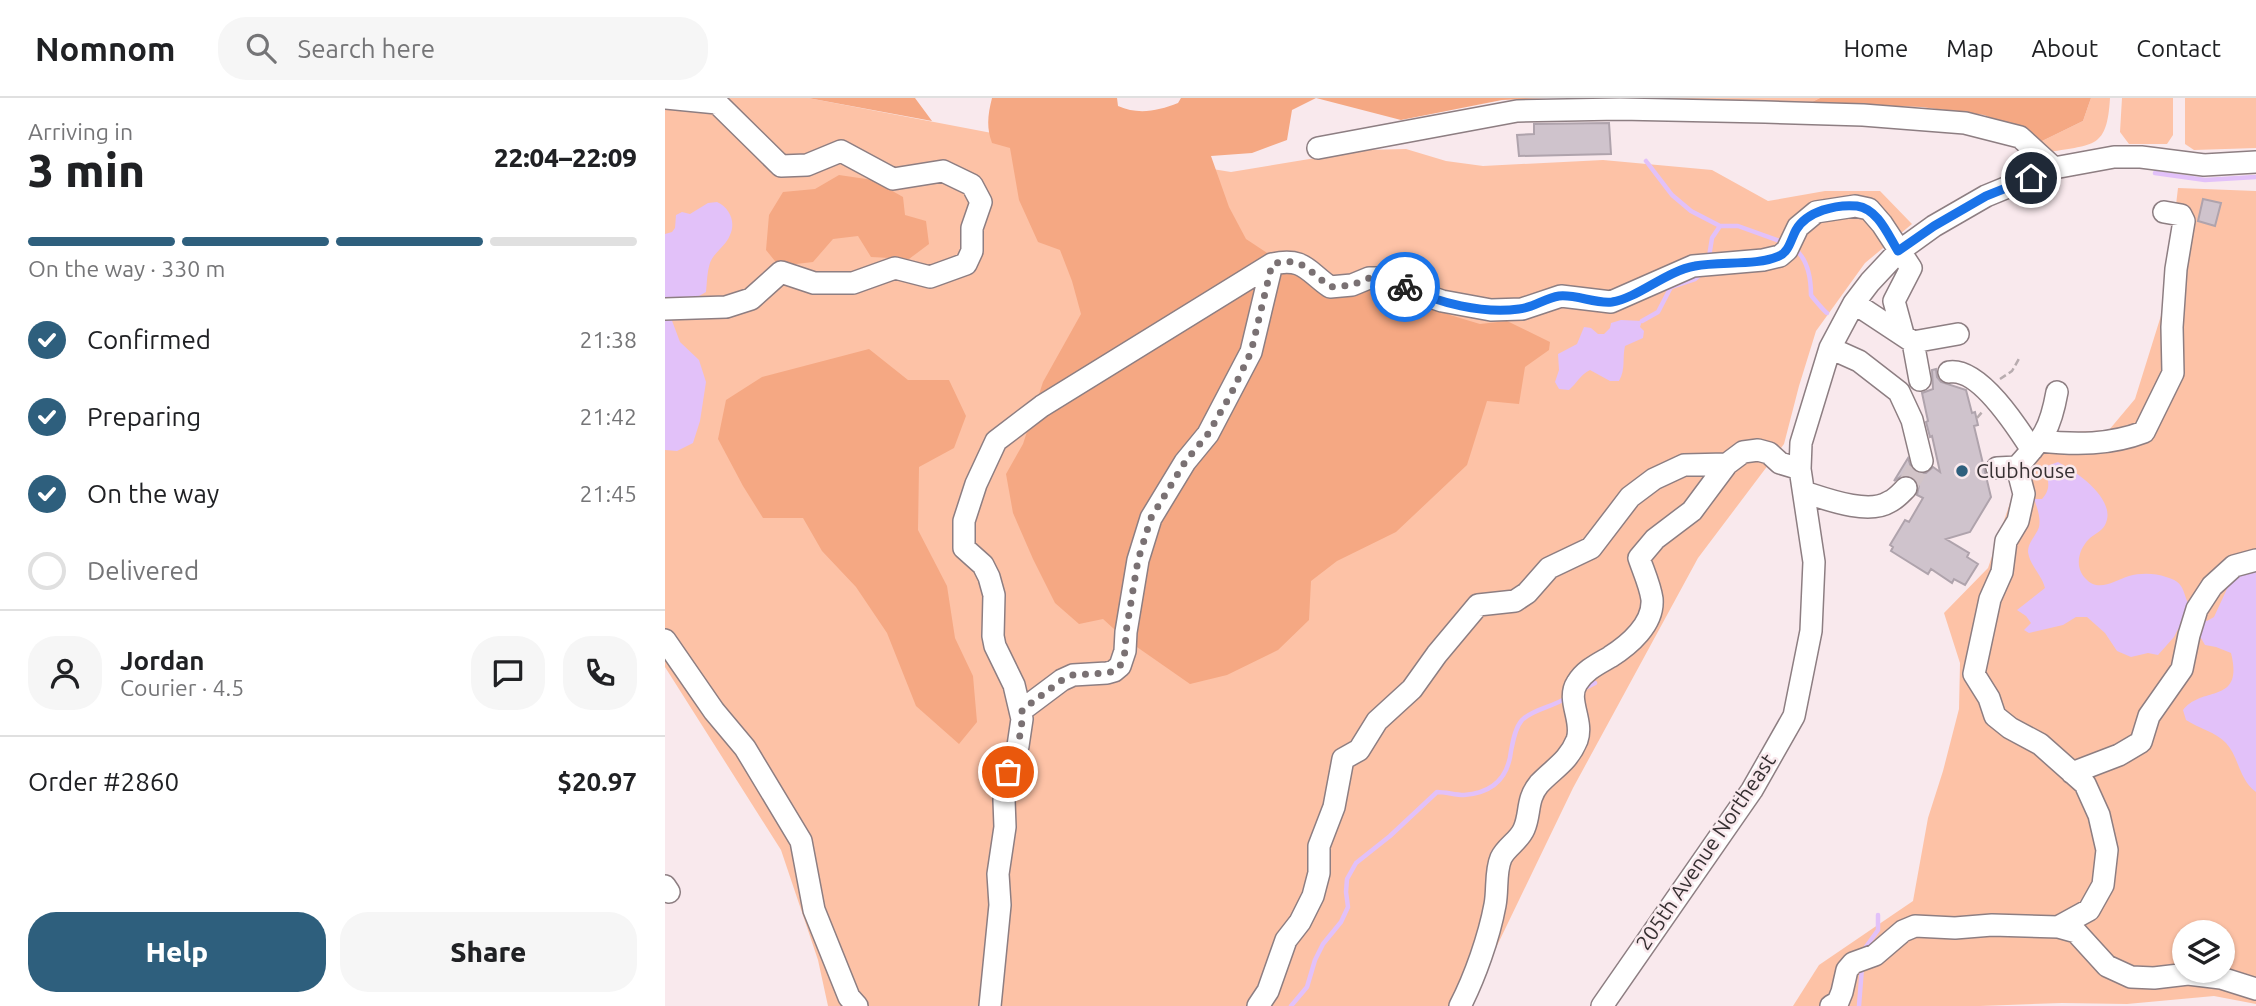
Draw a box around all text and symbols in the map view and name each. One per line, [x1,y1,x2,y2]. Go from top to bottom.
search box [218,17,708,80]
icon: search [242,29,280,67]
text: Nomnom [35,30,176,67]
text: Search here [298,34,435,63]
text: Home [1843,35,1908,62]
text: Map [1946,35,1993,62]
text: About [2031,35,2098,62]
text: Contact [2136,35,2221,62]
text: Arriving in [28,119,133,144]
text: 22:04–22:09 [494,143,637,172]
text: 3 min [28,144,145,196]
pin [2001,148,2061,208]
icon: home [2012,159,2050,197]
courier [1370,252,1440,322]
text: On the way · 330 m [28,256,225,281]
icon: bike [1386,268,1424,306]
icon: check [28,321,66,359]
text: Confirmed [87,325,211,354]
text: 21:38 [579,327,637,352]
icon: check [28,398,66,436]
text: Preparing [87,402,201,431]
text: 21:42 [579,404,637,429]
place label: Clubhouse [1976,458,2076,482]
marker: Clubhouse [1954,463,1970,479]
icon: check [28,475,66,513]
text: On the way [87,479,219,508]
text: 21:45 [579,481,637,506]
text: Delivered [87,556,199,585]
button: person [28,636,102,710]
button: chat [471,636,545,710]
button: phone [563,636,637,710]
text: Jordan [120,646,205,675]
text: Courier · 4.5 [120,675,244,700]
pin [978,742,1038,802]
street label: 205th Avenue Northeast [1631,749,1780,954]
icon: bag [989,753,1027,791]
text: Order #2860 [28,767,179,796]
text: $20.97 [557,767,637,796]
button: Help [28,912,326,992]
button: Share [340,912,637,992]
map controls [2172,920,2235,983]
button: layers [2172,920,2235,983]

